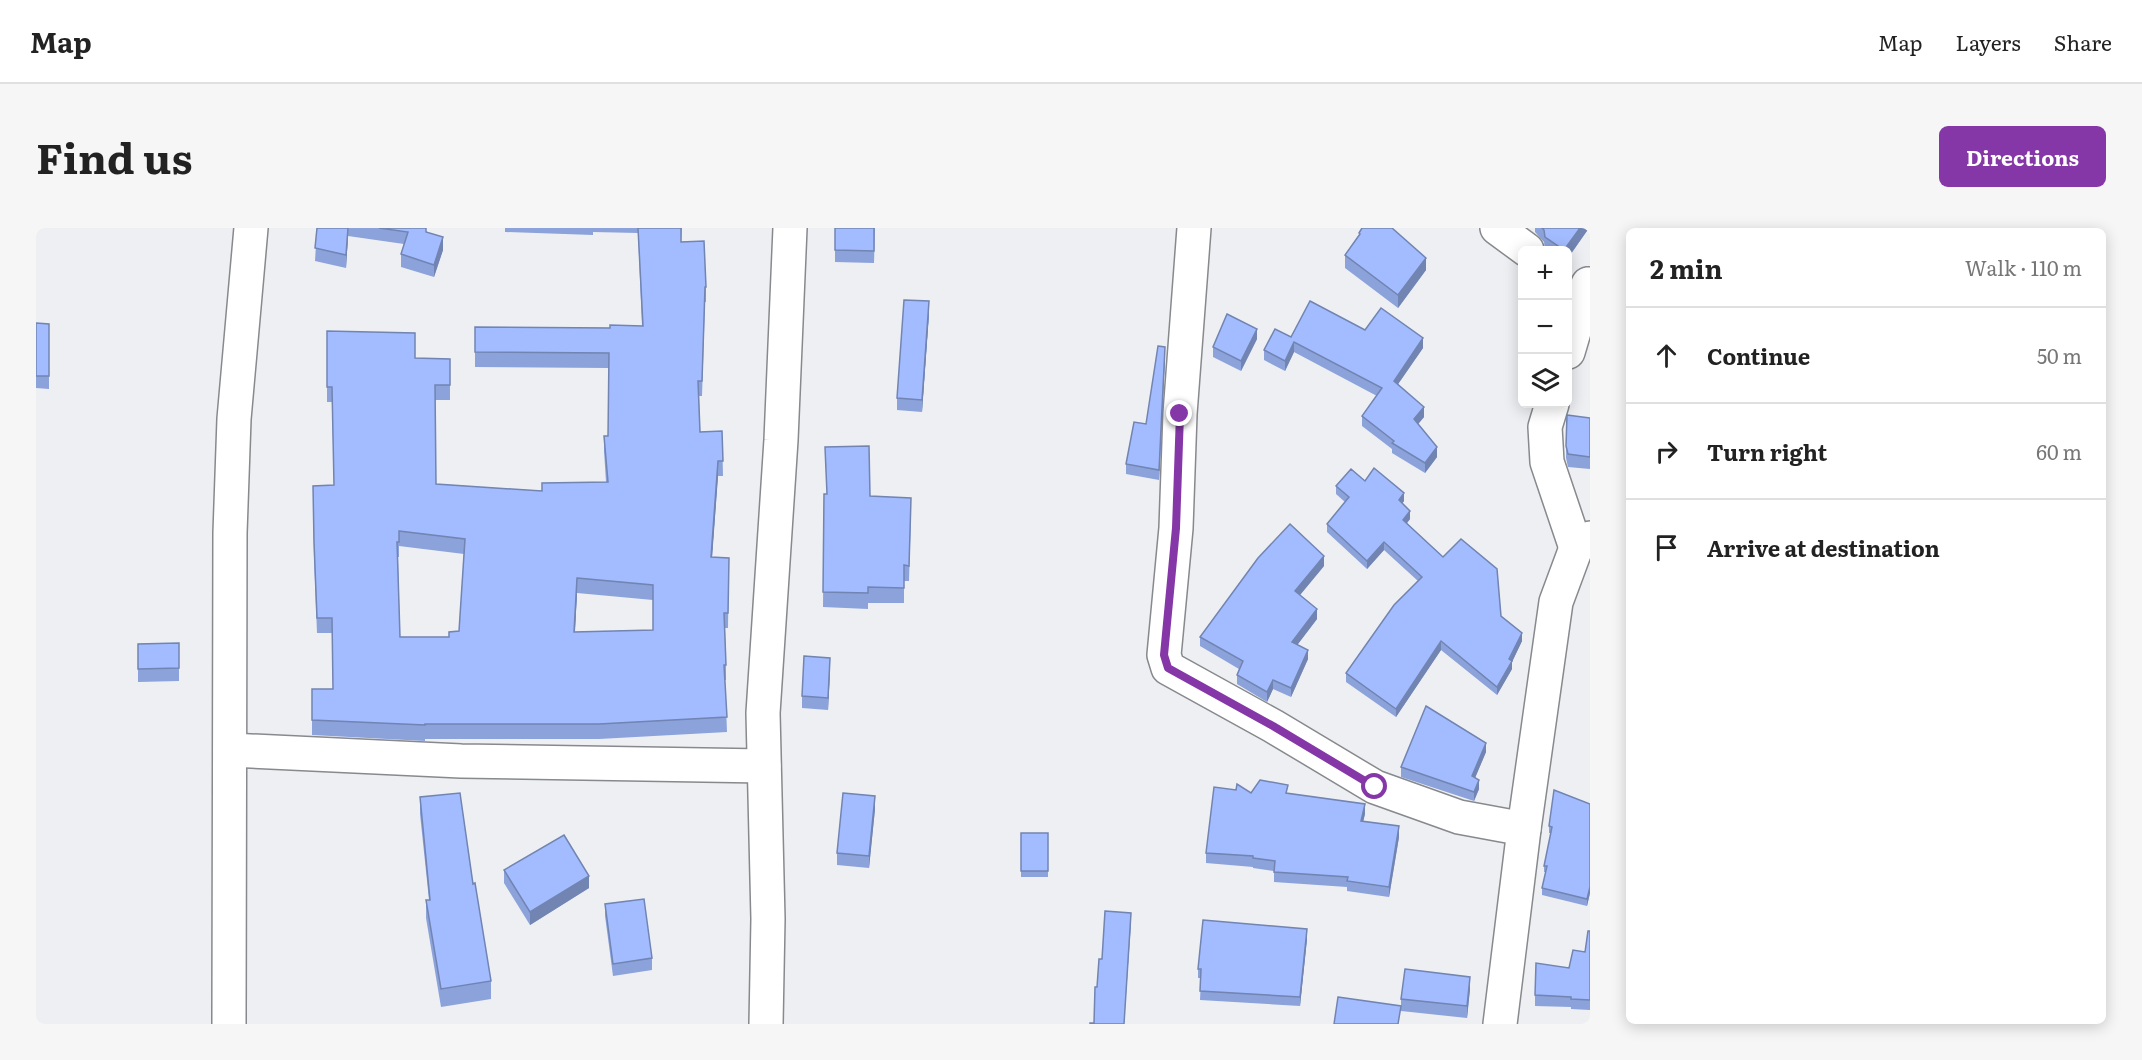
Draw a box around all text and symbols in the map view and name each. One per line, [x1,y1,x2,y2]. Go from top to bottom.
text: Map [30,20,92,62]
text: Map [1878,26,1923,57]
text: Layers [1956,26,2021,57]
text: Share [2054,26,2112,57]
text: Find us [36,125,193,187]
button: Directions [1939,126,2106,187]
map controls [1518,246,1572,408]
button: + [1518,246,1572,300]
text: 2 min [1650,248,1723,287]
text: Walk · 110 m [1965,252,2082,282]
button: − [1518,300,1572,354]
icon: ahead [1650,339,1683,372]
text: Continue [1707,339,1810,372]
text: 50 m [2037,340,2082,370]
button: layers [1518,354,1572,408]
route end [1166,400,1192,426]
icon: right [1650,435,1683,468]
text: Turn right [1707,435,1827,468]
text: 60 m [2036,436,2082,466]
icon: arrive [1650,531,1683,564]
text: Arrive at destination [1707,531,1940,564]
route start [1361,773,1387,799]

